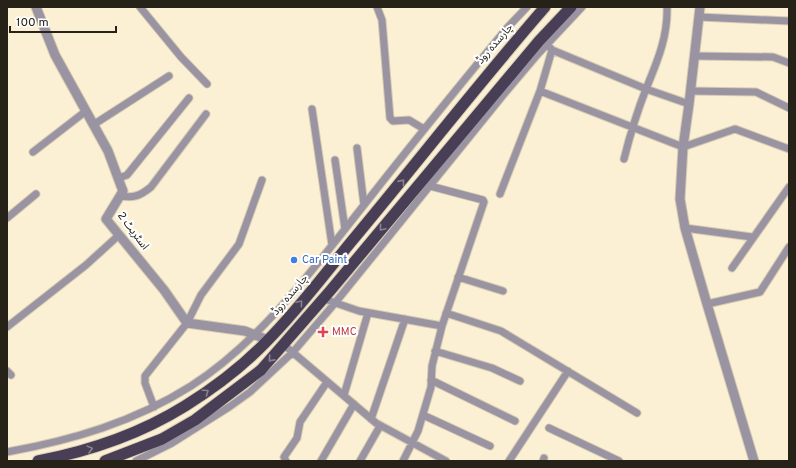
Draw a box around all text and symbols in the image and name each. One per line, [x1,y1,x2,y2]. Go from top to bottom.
scale bar [10,8,116,34]
text: 100 m [16,15,49,31]
street label: چارسدہ روڈ [473,20,517,67]
one-way arrow [397,179,404,186]
street label: اسٹریٹ 2 [114,209,152,253]
one-way arrow [380,224,387,231]
place label: Car Paint [302,253,347,267]
marker: Car Paint [289,255,299,265]
street label: چارسدہ روڈ [269,271,312,318]
one-way arrow [296,300,303,308]
place label: MMC [332,325,357,339]
marker: MMC [317,326,329,338]
one-way arrow [268,355,275,362]
one-way arrow [202,389,209,397]
one-way arrow [86,445,93,454]

